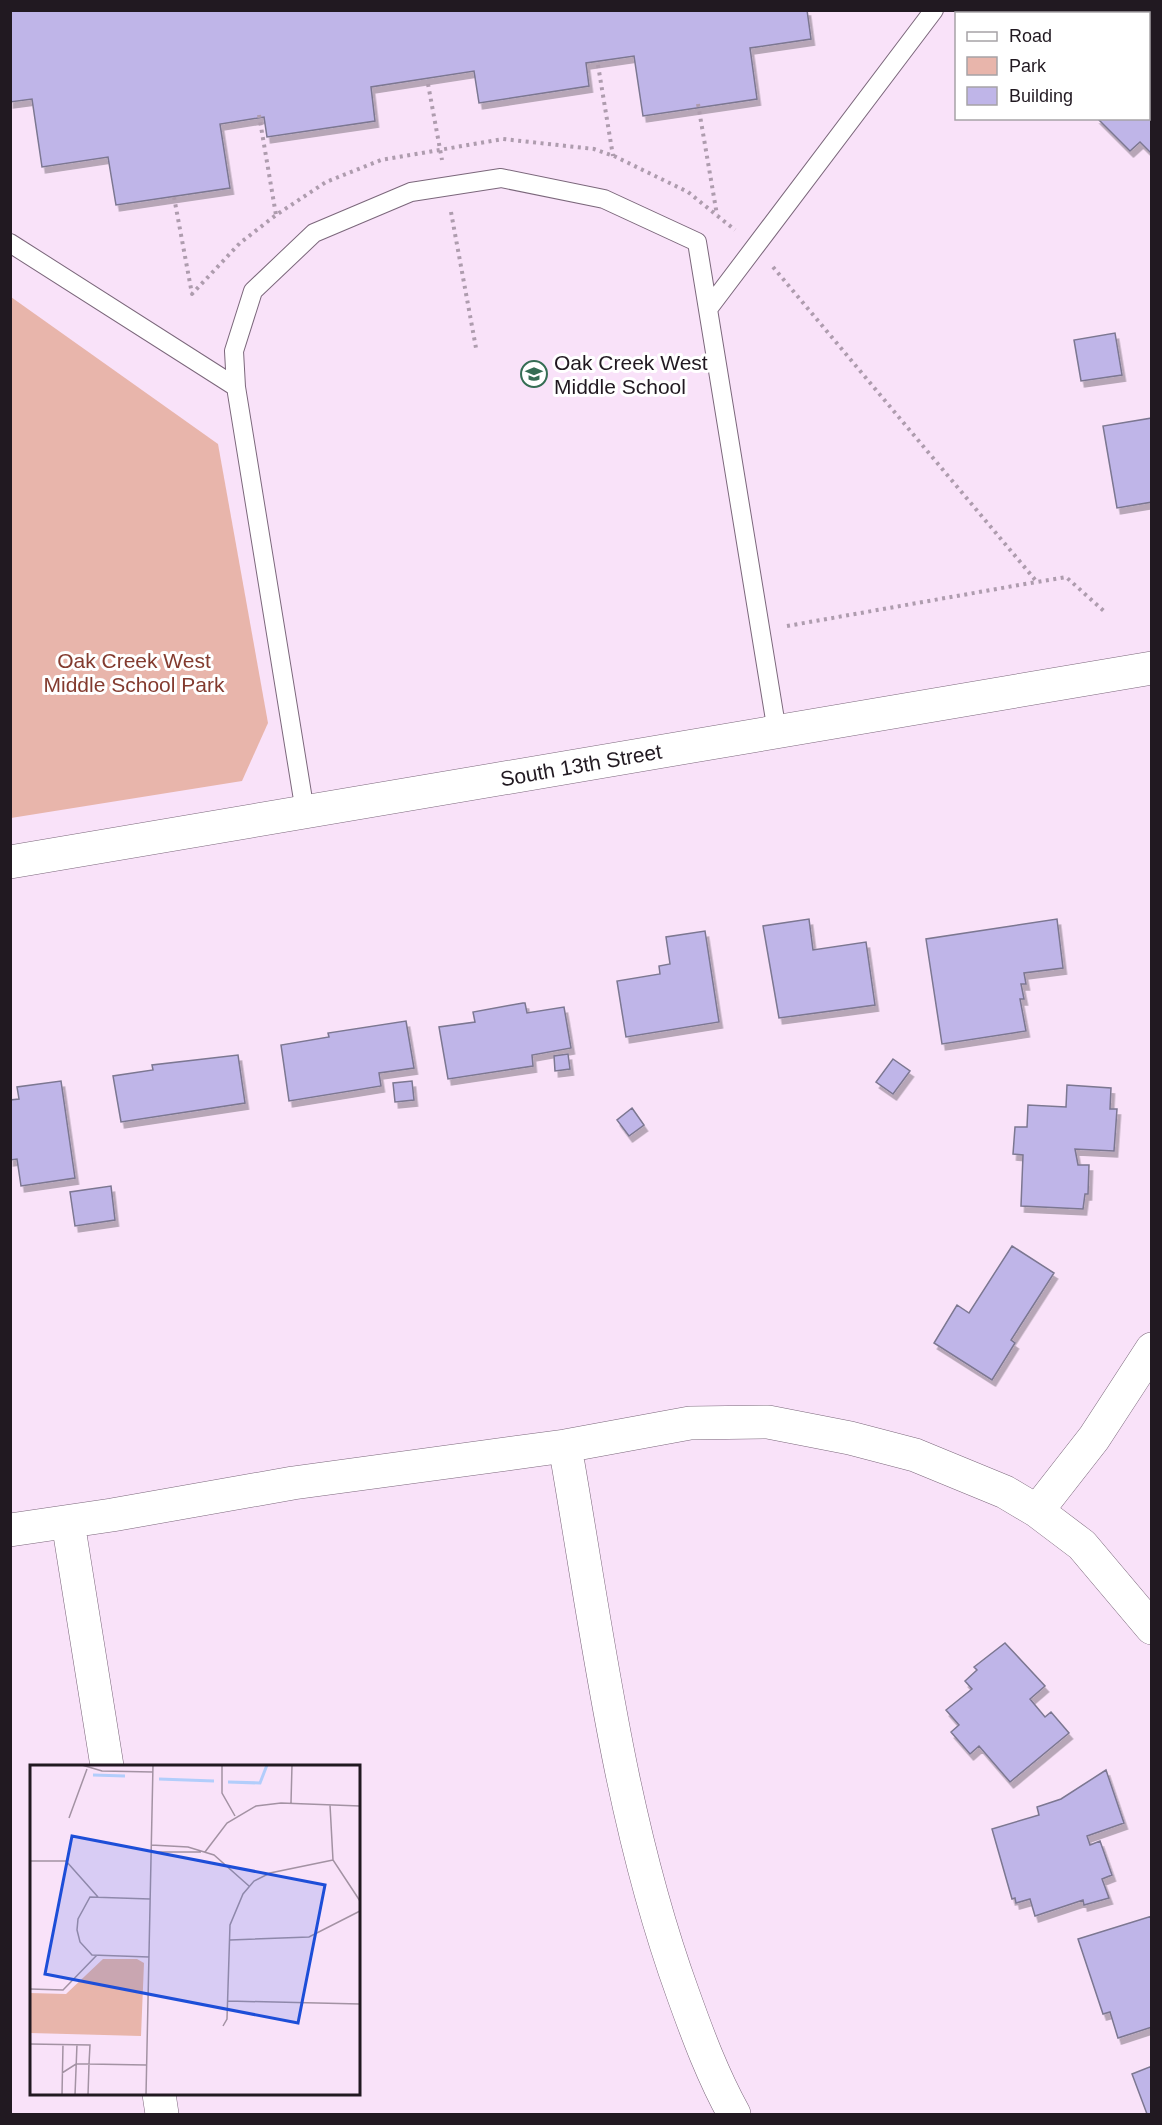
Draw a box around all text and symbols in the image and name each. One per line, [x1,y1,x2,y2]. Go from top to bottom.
legend [955,12,1150,120]
text: Road [1009,26,1052,46]
text: Park [1009,56,1047,76]
text: Building [1009,86,1073,106]
place label: Oak Creek West Middle School [554,351,708,398]
school or university icon: Oak Creek West Middle School [519,359,549,389]
park label: Oak Creek West Middle School Park [44,649,225,696]
street label: South 13th Street [499,739,664,791]
inset map [30,1765,360,2095]

